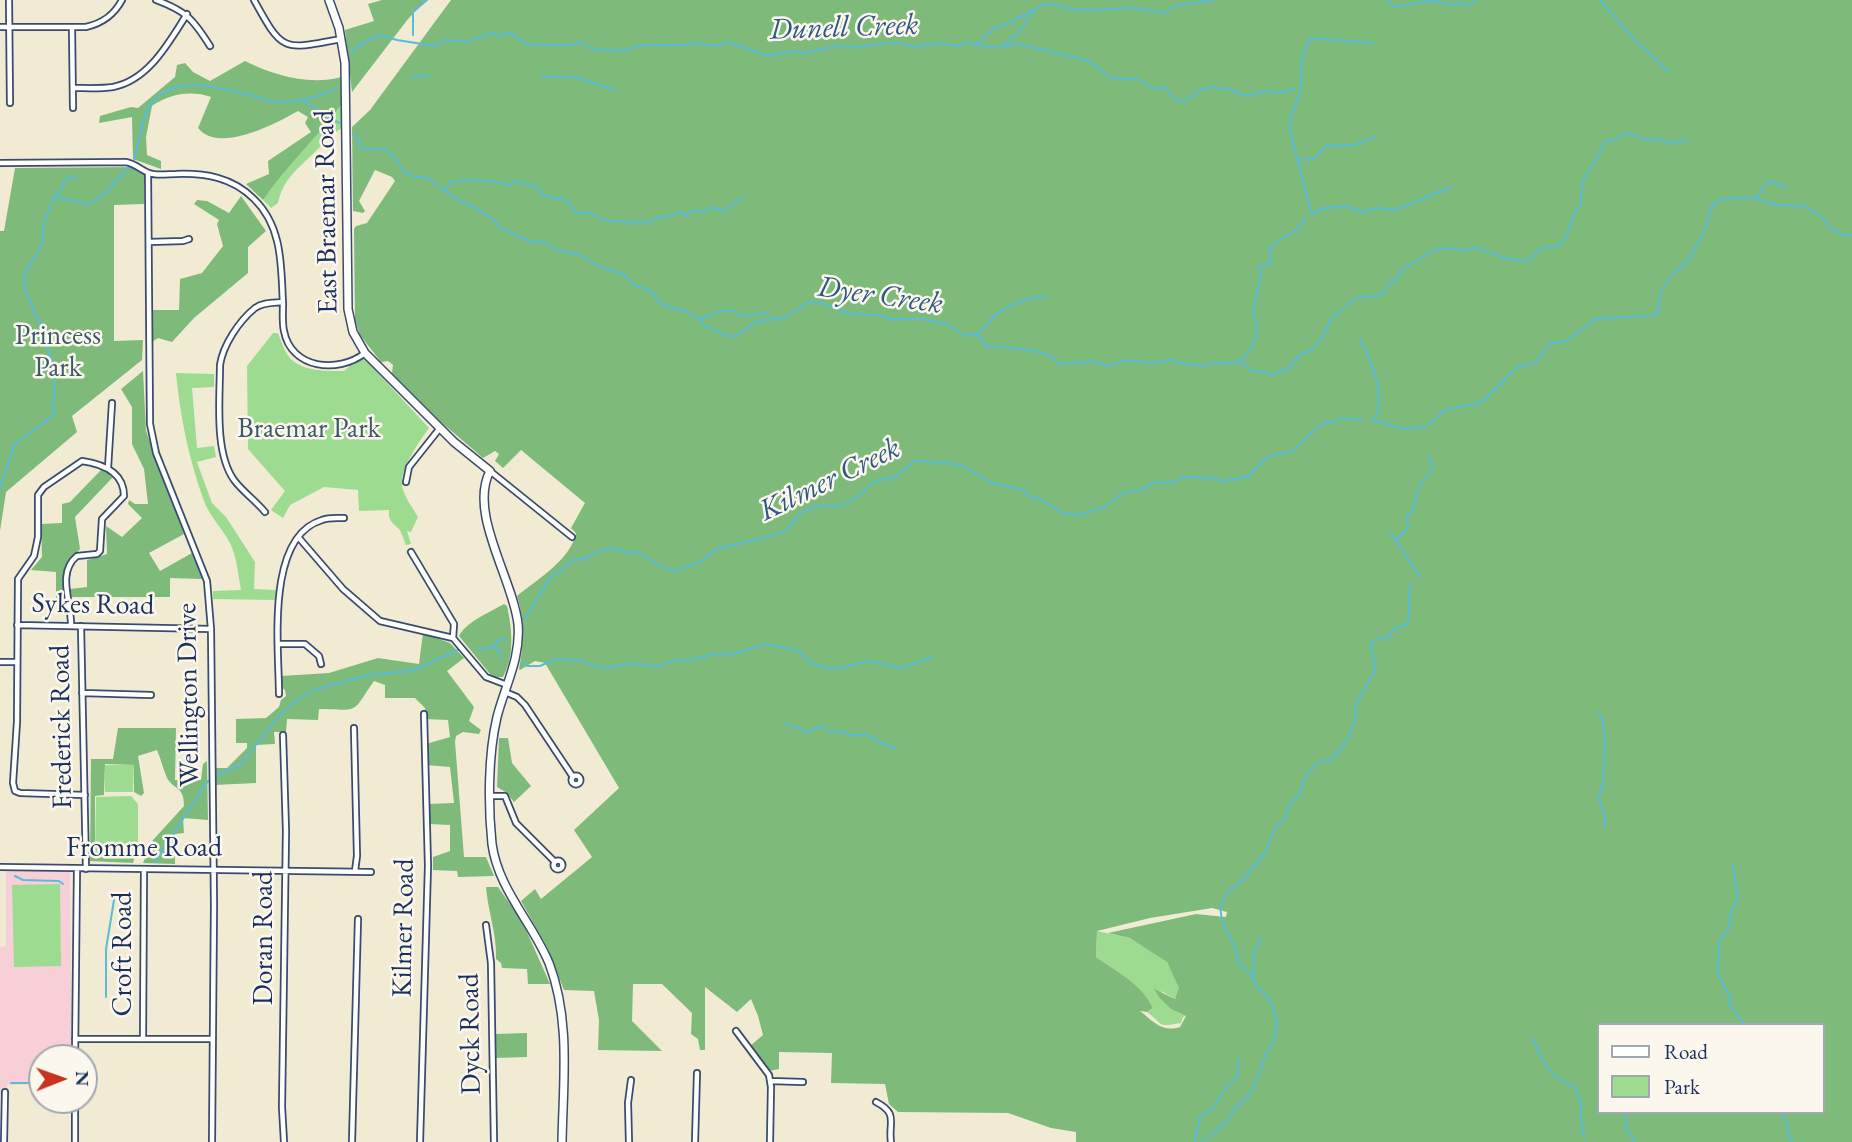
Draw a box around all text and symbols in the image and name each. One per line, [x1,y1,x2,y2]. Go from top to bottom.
water label: Dunell Creek [769,7,919,49]
street label: East Braemar Road [308,110,346,314]
water label: Dyer Creek [815,269,945,323]
park label: Princess Park [15,319,101,385]
park label: Braemar Park [237,412,381,446]
water label: Kilmer Creek [754,430,906,530]
street label: Sykes Road [31,587,155,623]
street label: Wellington Drive [171,603,207,787]
street label: Frederick Road [44,645,80,809]
street label: Fromme Road [66,831,222,865]
street label: Kilmer Road [386,858,422,998]
street label: Doran Road [247,871,281,1005]
street label: Croft Road [106,892,140,1016]
street label: Dyck Road [453,973,489,1095]
legend [1596,1023,1824,1114]
text: Road [1664,1038,1708,1065]
north arrow [28,1044,98,1114]
text: N [70,1071,95,1087]
text: Park [1664,1073,1700,1100]

